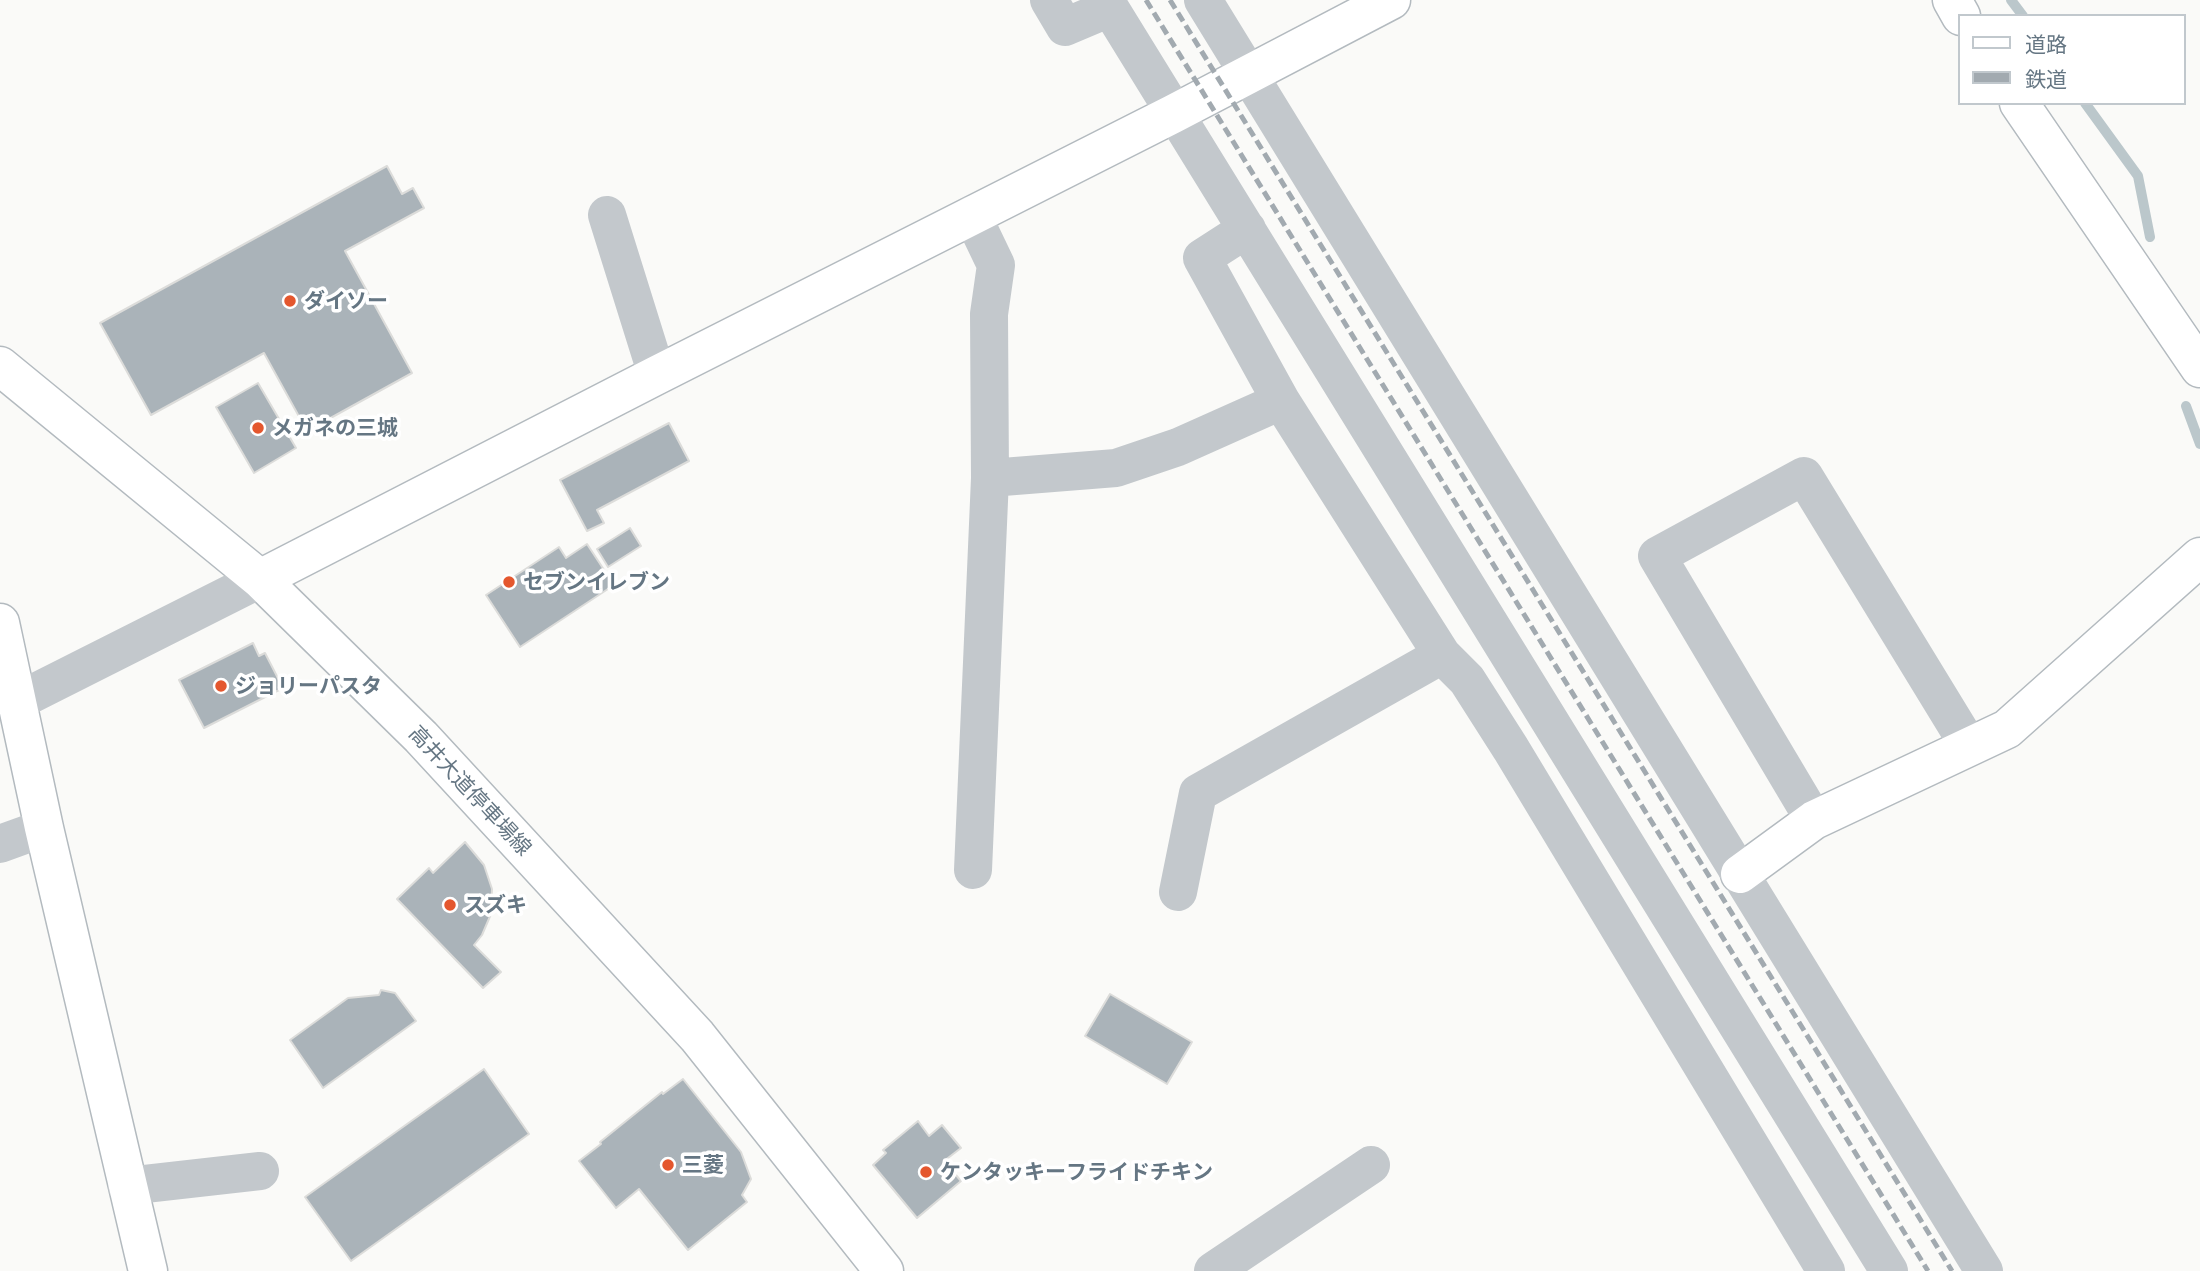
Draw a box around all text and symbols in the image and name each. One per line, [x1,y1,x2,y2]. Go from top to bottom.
legend [1958,14,2186,105]
text: 道路 [2025,31,2067,57]
text: 鉄道 [2025,66,2067,92]
place label: ダイソー [304,288,388,314]
marker: ダイソー [282,293,298,309]
place label: メガネの三城 [272,415,398,441]
marker: メガネの三城 [250,420,266,436]
place label: セブンイレブン [523,569,670,595]
marker: セブンイレブン [501,574,517,590]
place label: ジョリーパスタ [235,673,382,699]
marker: ジョリーパスタ [213,678,229,694]
street label: 高井大道停車場線 [403,721,537,861]
place label: スズキ [464,892,527,918]
marker: スズキ [442,897,458,913]
place label: 三菱 [682,1152,724,1178]
marker: 三菱 [660,1157,676,1173]
place label: ケンタッキーフライドチキン [940,1159,1213,1185]
marker: ケンタッキーフライドチキン [918,1164,934,1180]

